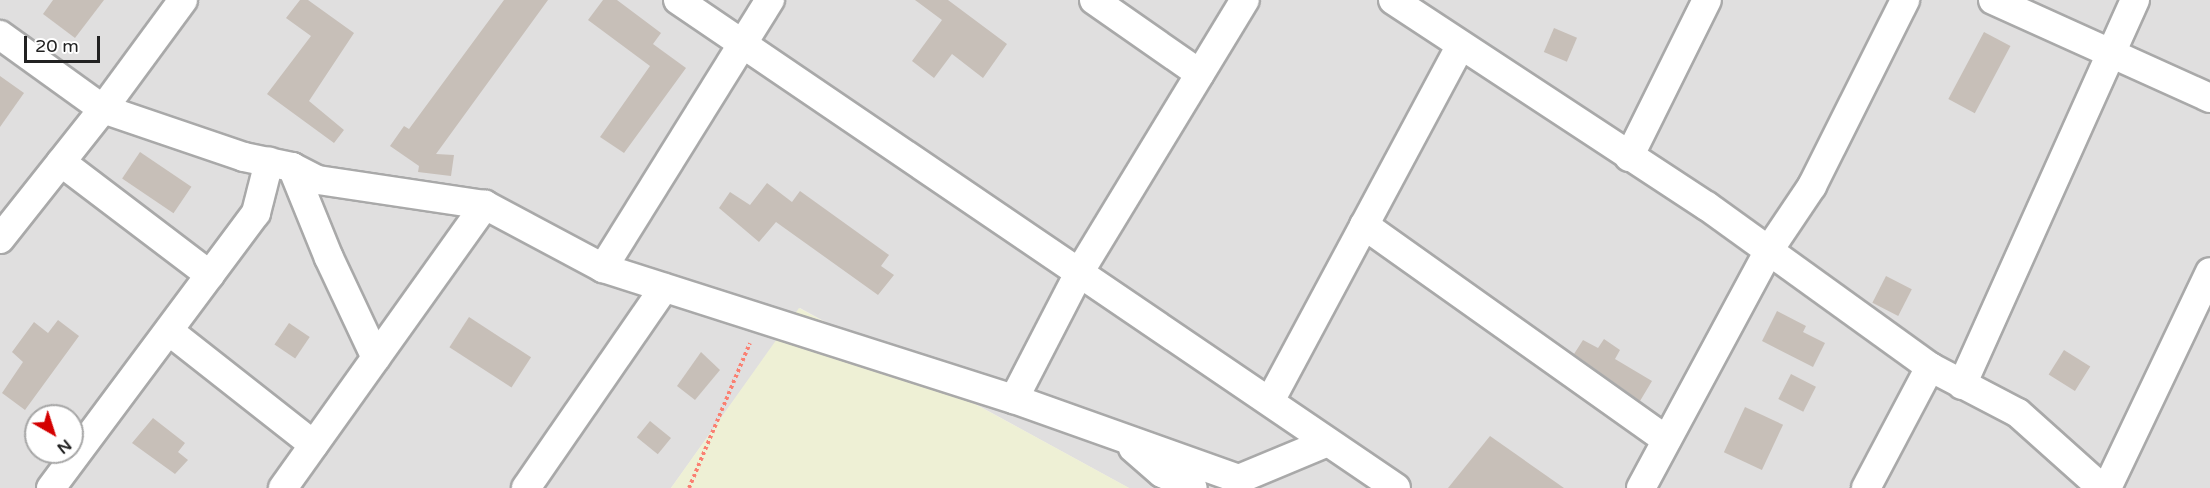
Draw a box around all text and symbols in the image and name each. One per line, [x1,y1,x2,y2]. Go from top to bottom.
scale bar [27,24,104,62]
text: 20 m [35,35,79,57]
north arrow [24,404,84,464]
text: N [53,435,75,458]

